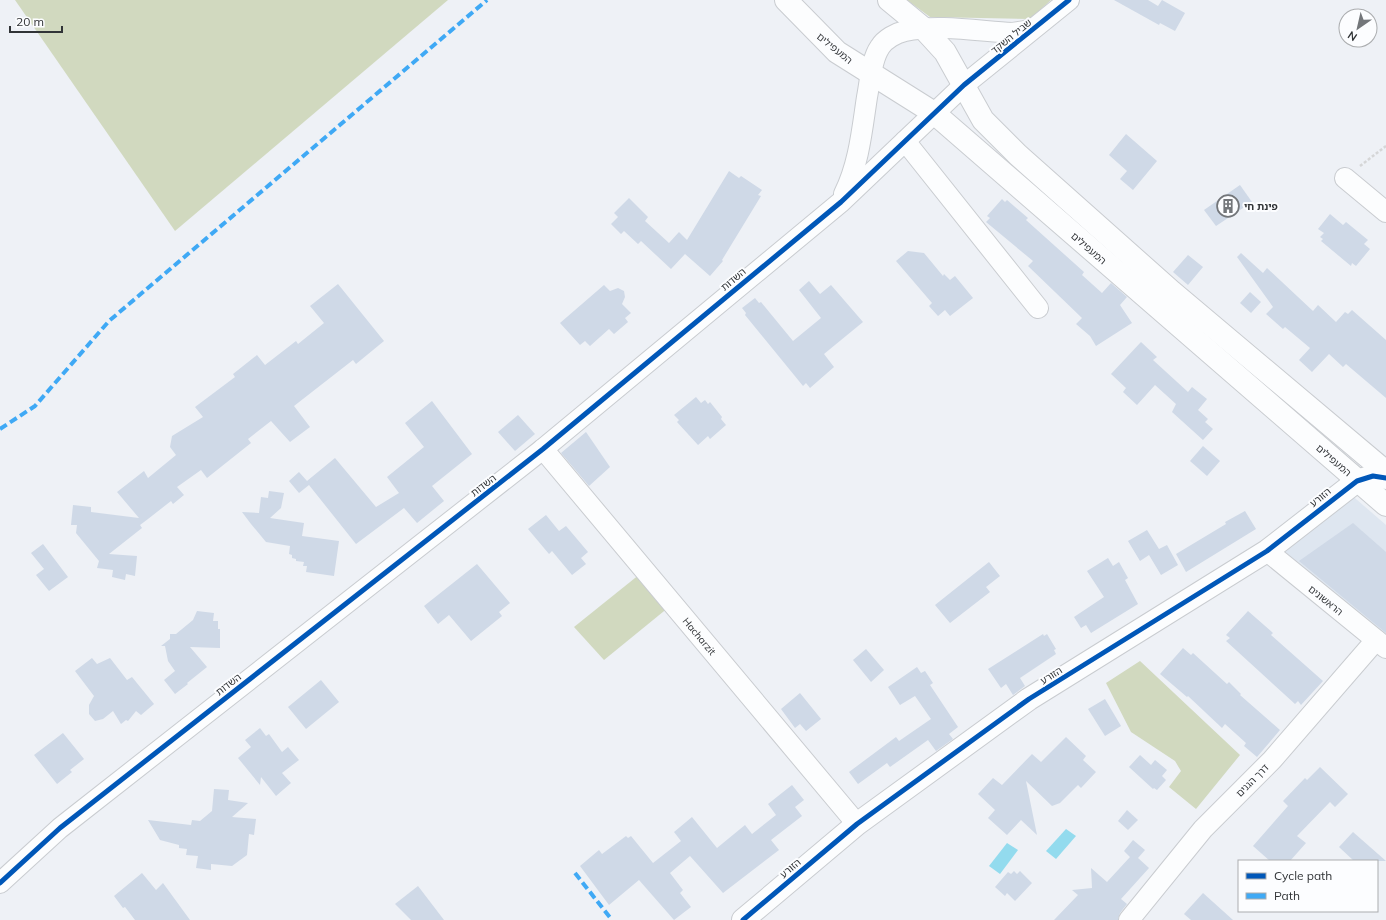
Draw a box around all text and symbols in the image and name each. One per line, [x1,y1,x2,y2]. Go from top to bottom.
scale bar [10,8,62,34]
north arrow [1338,8,1378,48]
text: 20 m [16,14,44,29]
street label: שביל השקד [988,16,1034,57]
text: N [1345,28,1360,44]
street label: המעפילים [814,30,855,67]
building icon: פינת חי [1215,193,1241,219]
place label: פינת חי [1244,200,1278,213]
street label: המעפילים [1068,230,1109,267]
street label: השדות [718,265,749,294]
street label: המעפילים [1313,442,1354,479]
street label: השדות [468,471,499,499]
street label: הזורע [1307,485,1334,510]
street label: הראשונים [1306,582,1346,618]
street label: Hacharzit [680,615,719,658]
street label: הזורע [1038,664,1065,687]
street label: השדות [213,670,244,698]
street label: דרך הגנים [1233,761,1272,800]
street label: הזורע [777,856,804,881]
legend [1238,860,1378,912]
text: Cycle path [1274,868,1332,883]
text: Path [1274,888,1300,903]

